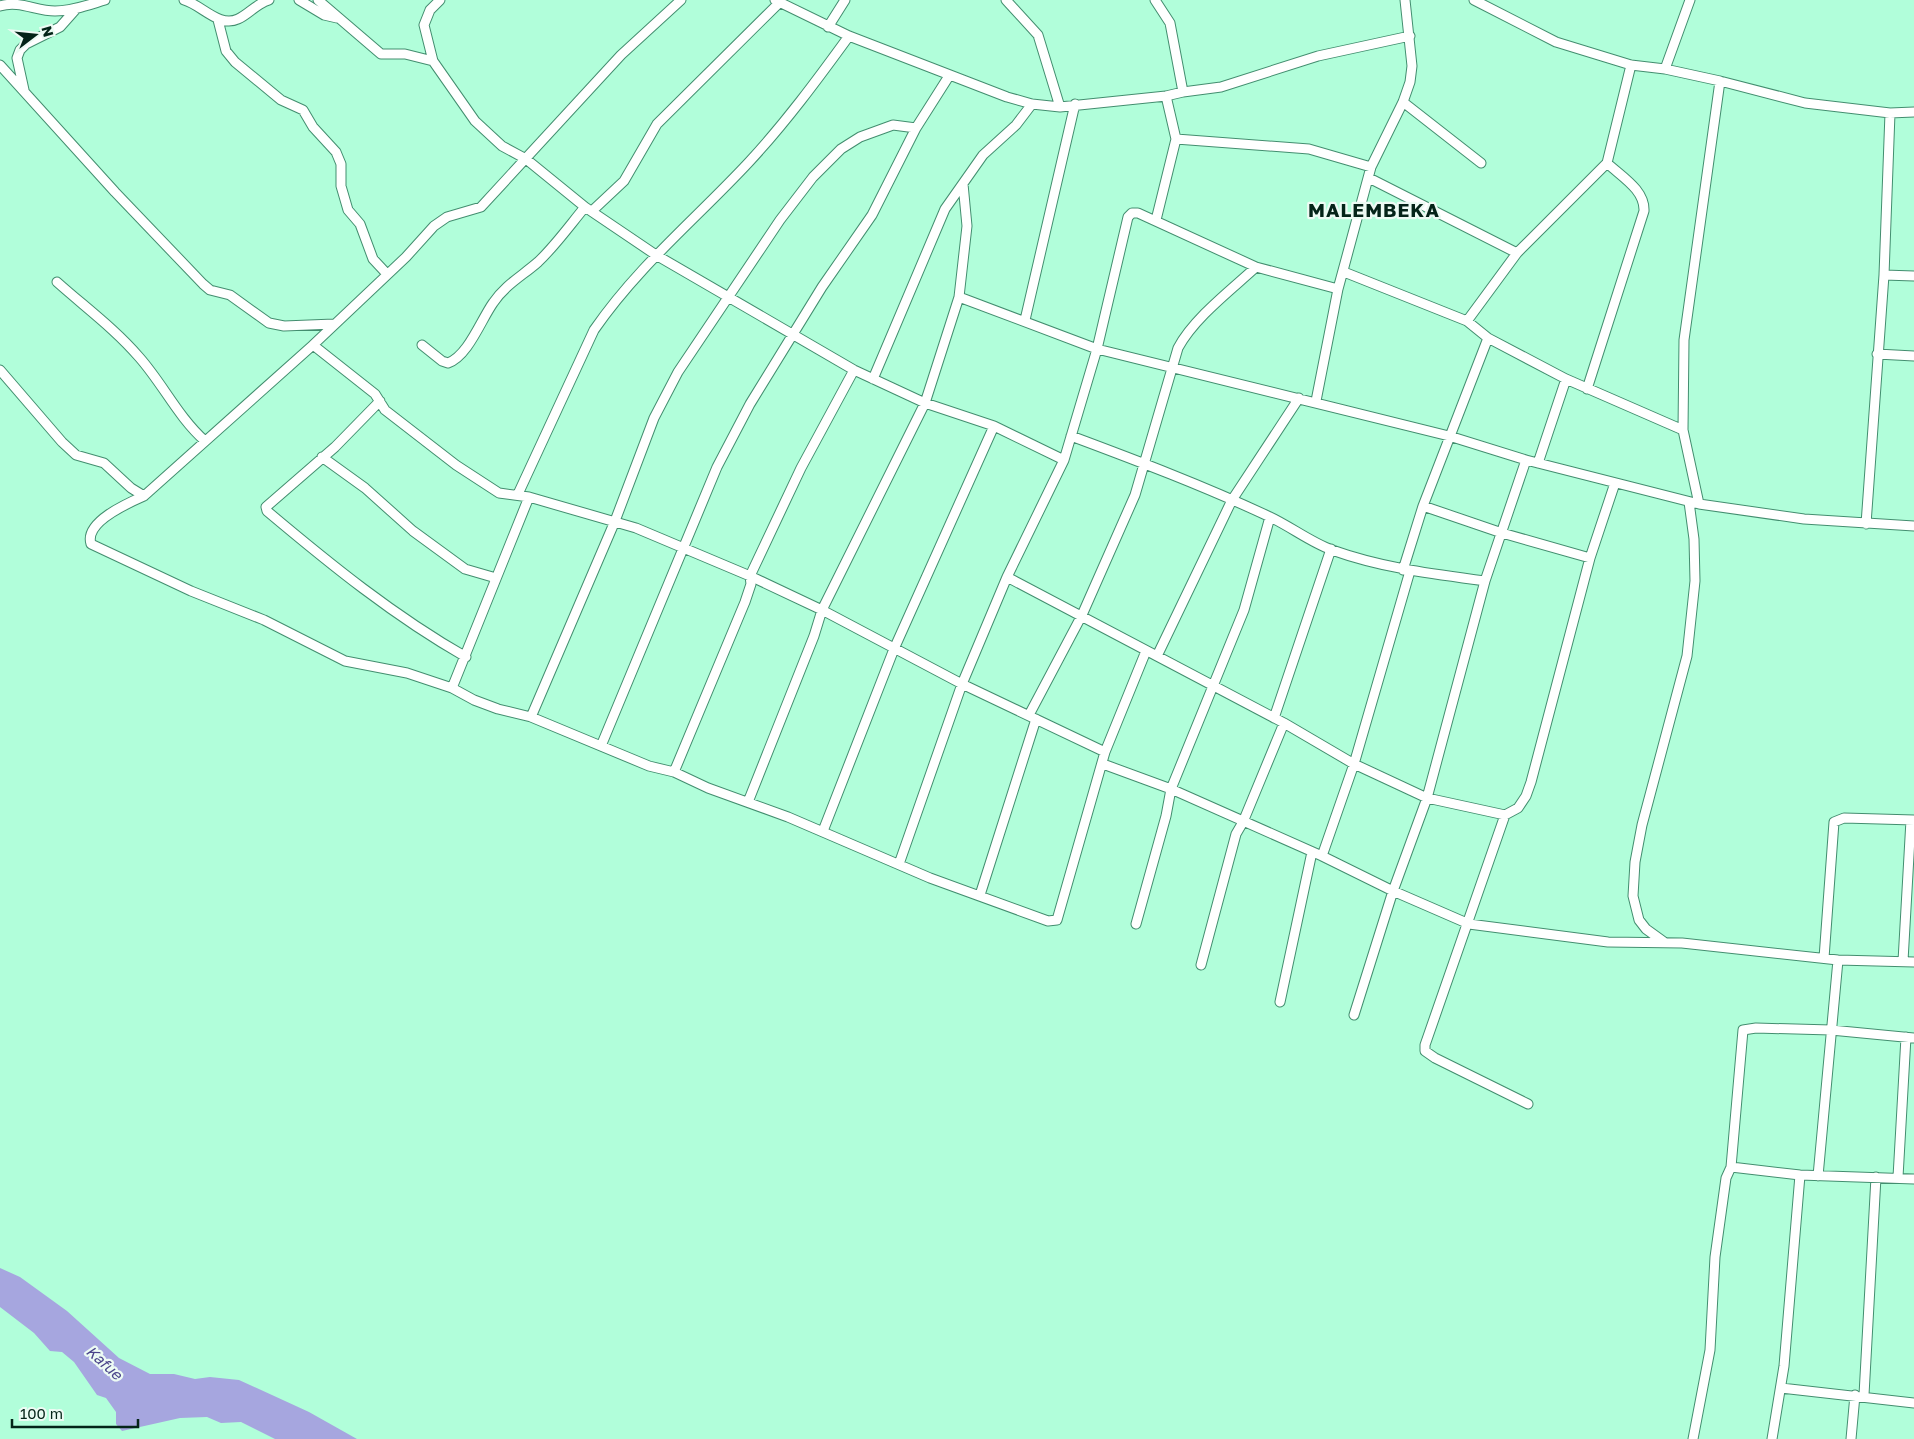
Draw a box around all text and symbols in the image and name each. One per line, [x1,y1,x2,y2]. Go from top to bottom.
north arrow [10,10,60,60]
text: N [38,24,58,39]
district label: MALEMBEKA [1308,198,1440,221]
water label: Kafue [83,1342,127,1384]
scale bar [12,1396,139,1428]
text: 100 m [20,1404,63,1422]

